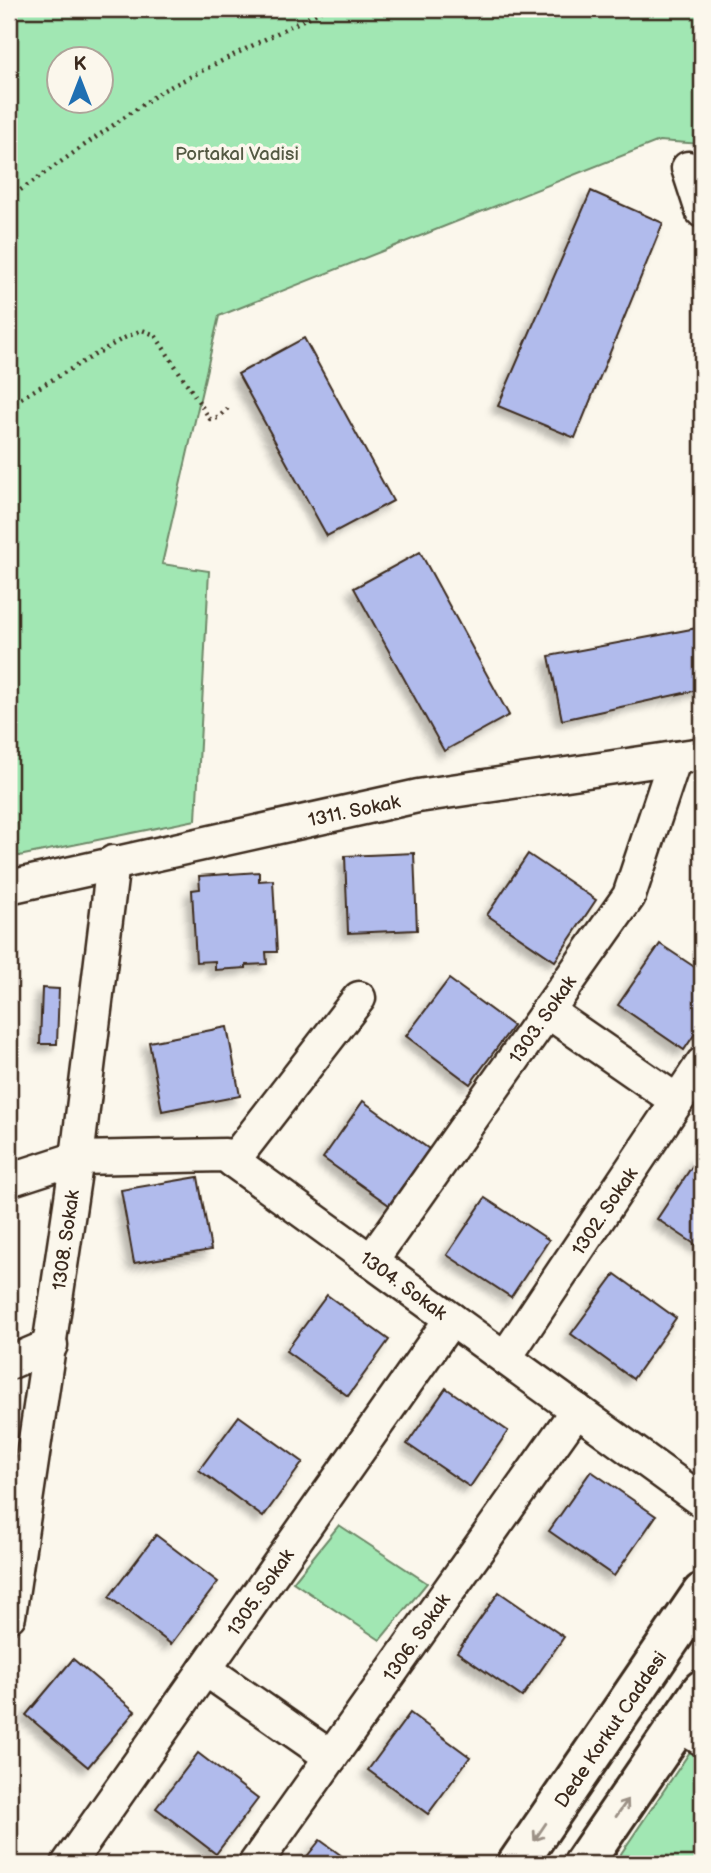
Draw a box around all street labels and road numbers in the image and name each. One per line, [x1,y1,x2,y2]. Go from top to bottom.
street label: 1311. Sokak [306,790,403,832]
street label: 1303. Sokak [505,971,582,1068]
street label: 1302. Sokak [567,1163,643,1260]
street label: 1308. Sokak [48,1188,85,1292]
street label: 1304. Sokak [355,1247,452,1326]
street label: 1305. Sokak [223,1544,300,1641]
street label: 1306. Sokak [379,1589,456,1686]
street label: Dede Korkut Caddesi [550,1647,672,1812]

